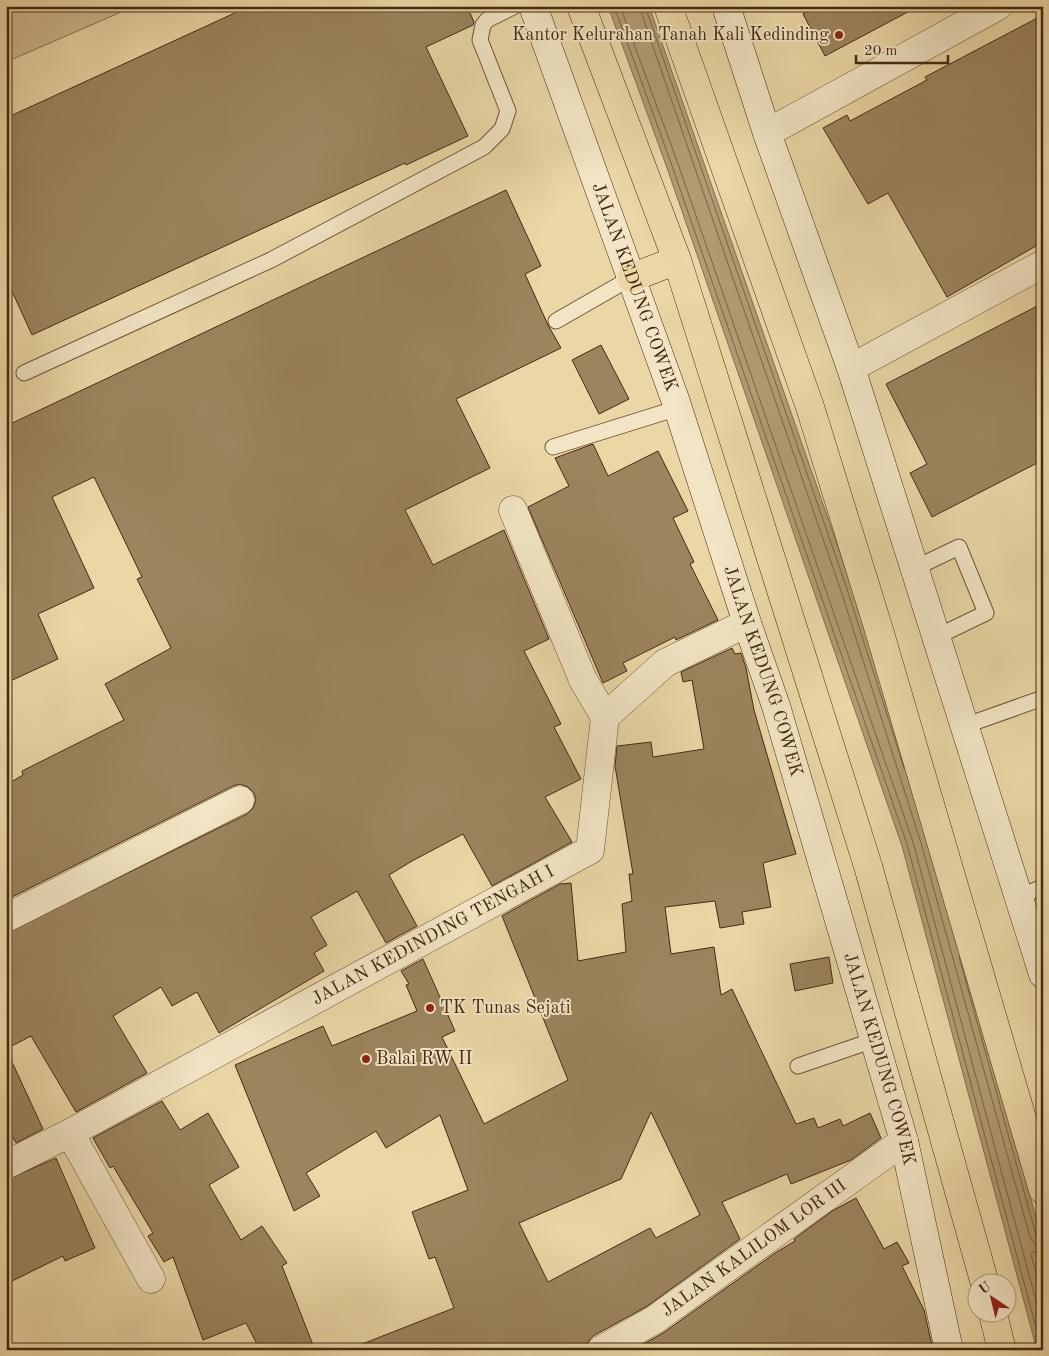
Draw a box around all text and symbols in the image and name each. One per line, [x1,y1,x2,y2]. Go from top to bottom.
place label: Kantor Kelurahan Tanah Kali Kedinding [512,26,829,44]
marker: Kantor Kelurahan Tanah Kali Kedinding [833,29,845,41]
scale bar [856,32,949,64]
text: 20 m [864,44,898,59]
street label: JALAN KEDUNG COWEK [589,180,681,394]
street label: JALAN KEDUNG COWEK [720,564,805,779]
street label: JALAN KEDINDING TENGAH I [309,862,557,1008]
street label: JALAN KEDUNG COWEK [840,951,918,1167]
place label: TK Tunas Sejati [440,999,571,1017]
marker: TK Tunas Sejati [424,1002,436,1014]
place label: Balai RW II [376,1050,472,1068]
marker: Balai RW II [360,1053,372,1065]
street label: JALAN KALILOM LOR III [658,1176,850,1320]
north arrow [966,1274,1016,1324]
text: U [977,1279,994,1297]

